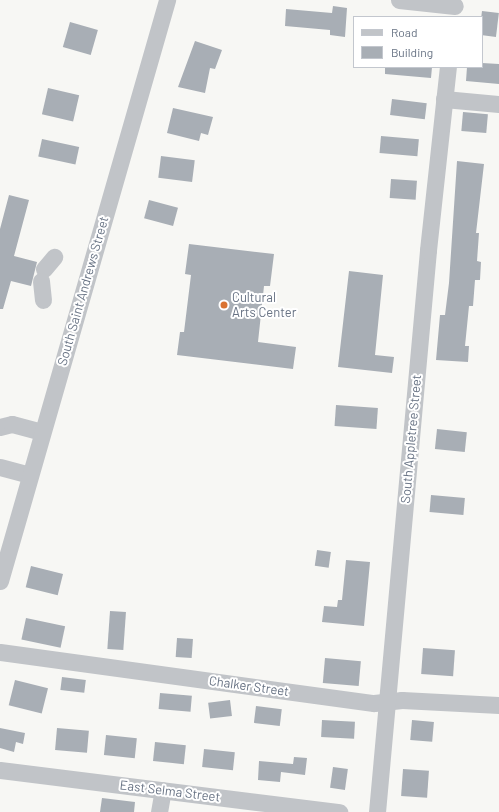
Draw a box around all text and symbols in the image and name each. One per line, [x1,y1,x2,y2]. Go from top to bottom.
legend [353,16,483,68]
text: Road [391,25,418,39]
text: Building [391,45,433,59]
street label: South Saint Andrews Street [54,215,112,367]
place label: Cultural Arts Center [232,290,296,321]
marker: Cultural Arts Center [219,300,229,310]
street label: South Appletree Street [398,374,424,504]
street label: Chalker Street [208,673,290,699]
street label: East Selma Street [119,777,221,805]

